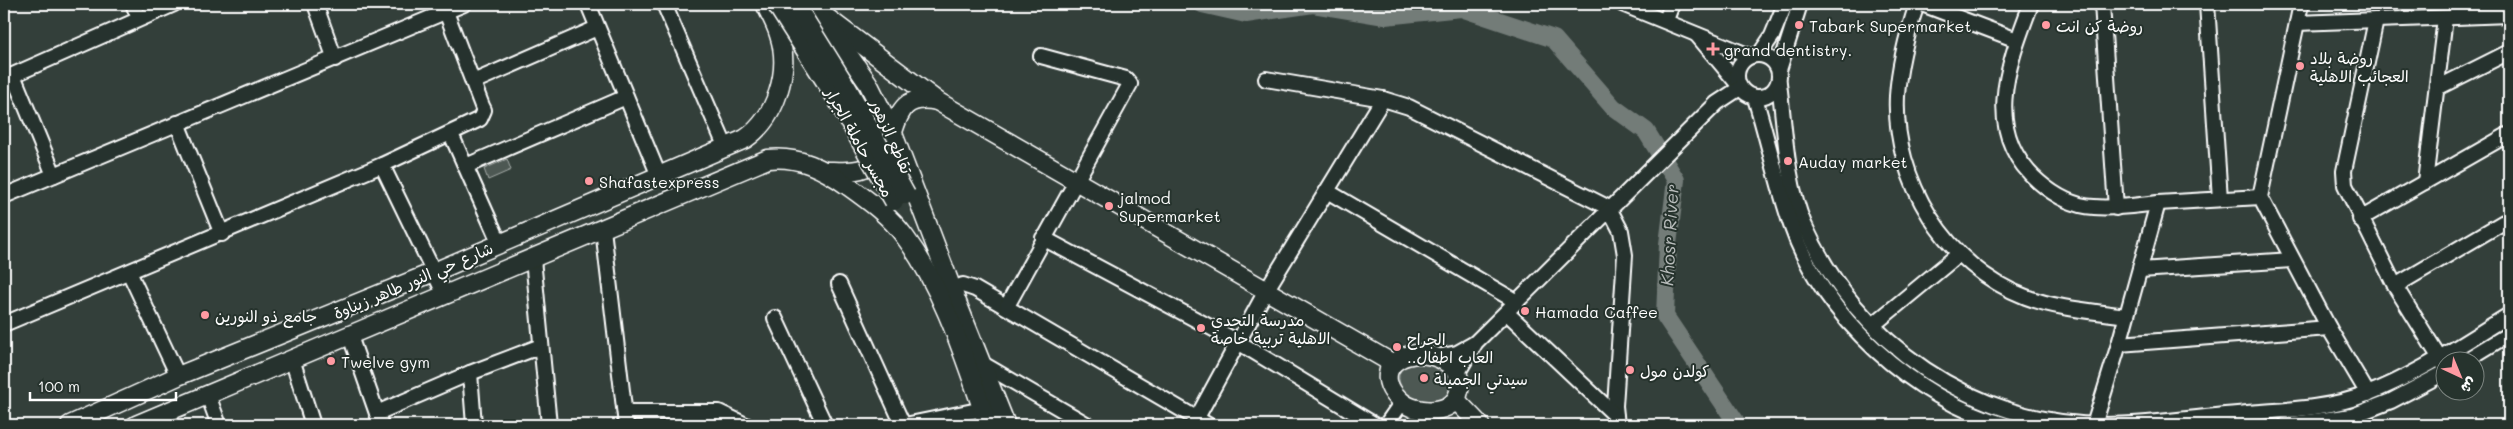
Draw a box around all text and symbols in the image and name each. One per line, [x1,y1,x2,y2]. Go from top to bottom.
place label: Tabark Supermarket [1809,15,1971,36]
place label: روضة كن انت [2056,15,2143,36]
marker: Tabark Supermarket [1793,19,1805,31]
marker: روضة كن انت [2040,19,2052,31]
place label: grand dentistry. [1724,39,1852,60]
marker: grand dentistry. [1706,42,1720,56]
place label: روضة بلاد العجائب الاهلية [2310,47,2409,86]
marker: روضة بلاد العجائب الاهلية [2294,60,2306,72]
street label: مجسر حاملة الجرار [820,82,899,201]
street label: تقاطع الزهور [864,94,918,178]
place label: Auday market [1798,151,1908,172]
marker: Auday market [1782,155,1794,167]
place label: Shafastexpress [599,171,719,192]
marker: Shafastexpress [583,175,595,187]
water label: Khosr River [1654,183,1684,287]
place label: jalmod Supermarket [1117,187,1221,226]
marker: jalmod Supermarket [1103,200,1115,212]
street label: شارع حي النور طاهر زيناوة [330,237,498,328]
place label: Hamada Caffee [1535,301,1658,322]
place label: جامع ذو النورين [215,305,317,328]
marker: Hamada Caffee [1519,305,1531,317]
marker: جامع ذو النورين [199,309,211,321]
place label: مدرسة التحدي الاهلية تربية خاصة [1211,309,1331,348]
marker: مدرسة التحدي الاهلية تربية خاصة [1195,322,1207,334]
place label: الجراح ..العاب اطفال [1407,328,1493,367]
marker: الجراح ..العاب اطفال [1391,341,1403,353]
place label: Twelve gym [341,351,430,372]
north arrow [2436,352,2486,402]
marker: Twelve gym [325,355,337,367]
place label: كولدن مول [1640,360,1710,382]
marker: كولدن مول [1624,364,1636,376]
place label: سيدتي الجميلة [1434,368,1528,394]
scale bar [30,369,176,401]
marker: سيدتي الجميلة [1418,372,1430,384]
text: ش [2457,374,2482,398]
text: 100 m [38,376,80,396]

